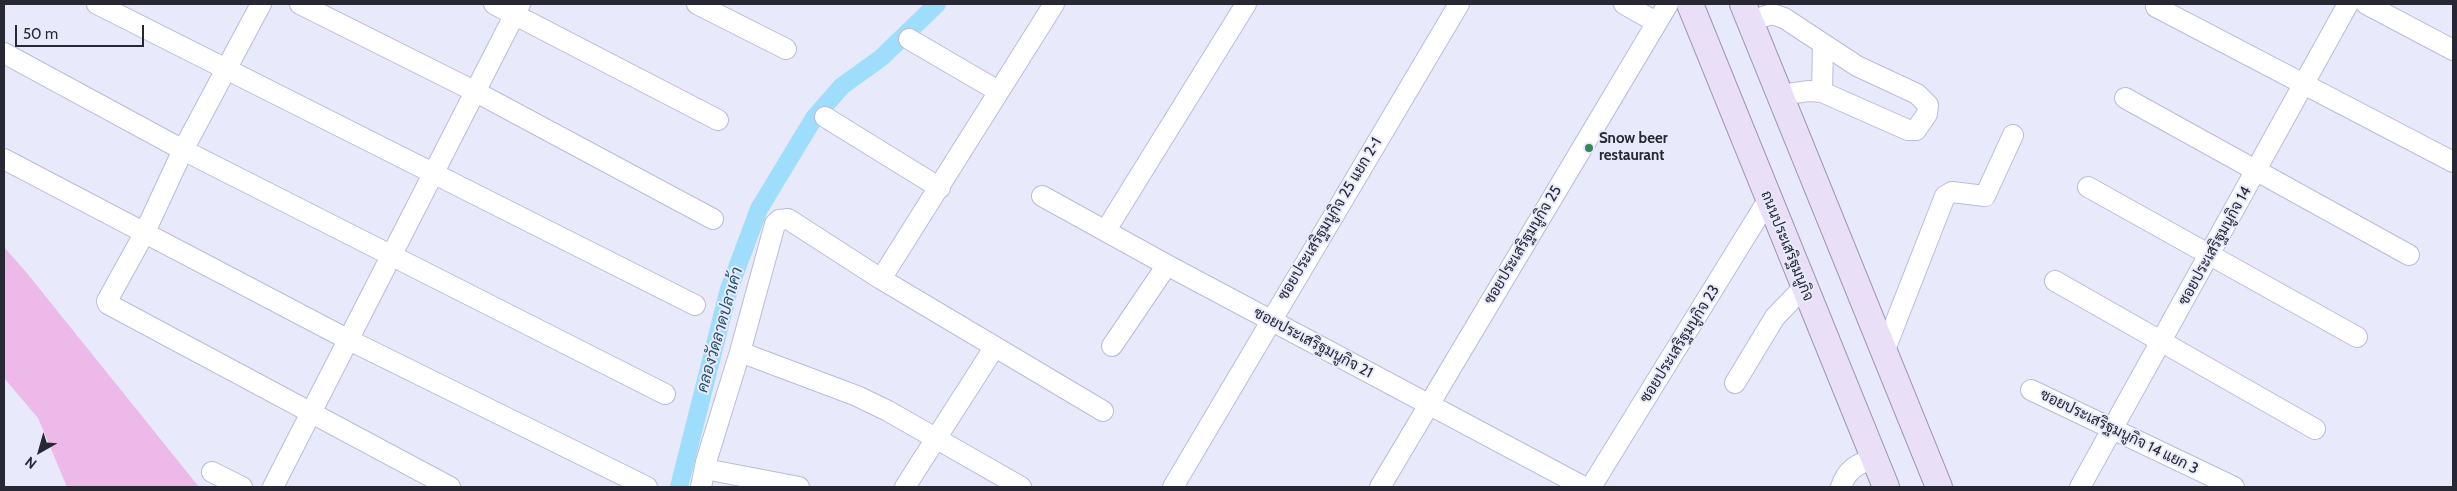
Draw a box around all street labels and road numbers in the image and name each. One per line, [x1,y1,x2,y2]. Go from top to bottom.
street label: ซอยประเสริฐมนูกิจ 25 แยก 2-1 [1274,134,1386,304]
street label: ซอยประเสริฐมนูกิจ 25 [1480,182,1566,308]
street label: ซอยประเสริฐมนูกิจ 14 [2175,183,2255,309]
street label: ถนนประเสริฐมนูกิจ [1757,188,1817,304]
street label: ซอยประเสริฐมนูกิจ 23 [1636,282,1724,406]
street label: ซอยประเสริฐมนูกิจ 21 [1250,304,1376,382]
street label: ซอยประเสริฐมนูกิจ 14 แยก 3 [2037,386,2201,478]

